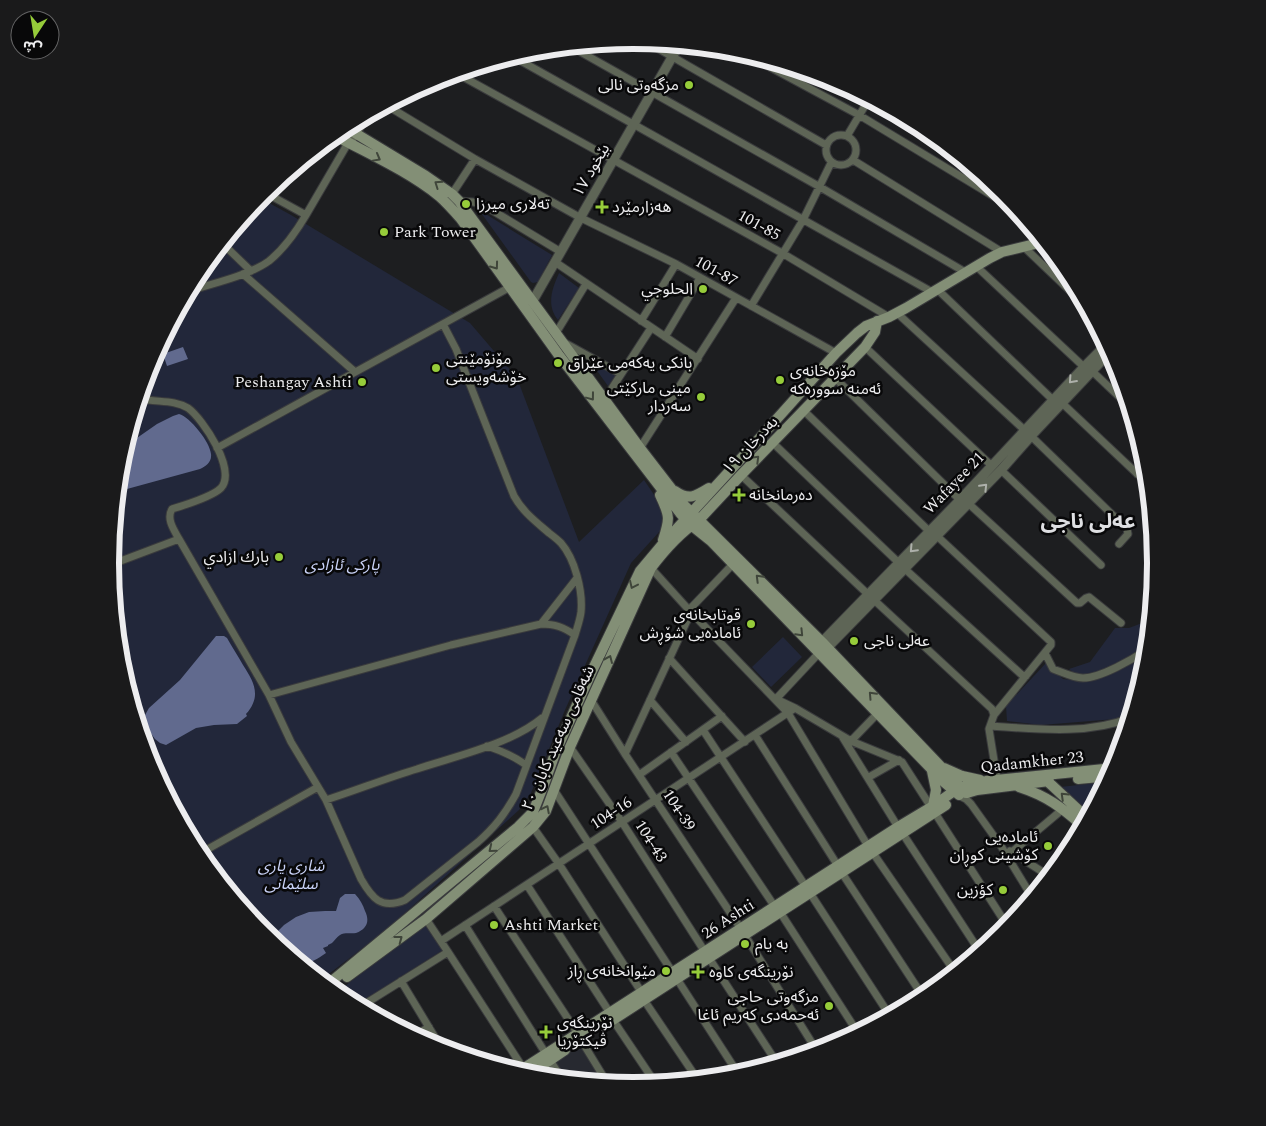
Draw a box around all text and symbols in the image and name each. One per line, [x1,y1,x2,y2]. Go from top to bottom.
north arrow [10,10,60,60]
text: ش [21,35,44,59]
place label: مزگەوتی نالی [598,73,679,97]
marker: مزگەوتی نالی [683,79,695,91]
street label: بێخود ١٧ [566,139,616,201]
one-way arrow [372,152,381,162]
one-way arrow [434,181,444,190]
place label: تەلاری میرزا [476,192,550,216]
place label: هەزارمێرد [612,195,671,219]
marker: تەلاری میرزا [460,198,472,210]
marker: هەزارمێرد [596,201,608,213]
street label: 101-85 [733,203,785,247]
place label: Park Tower [394,220,476,244]
marker: Park Tower [378,226,390,238]
street label: 101-87 [690,249,742,293]
one-way arrow [489,260,498,270]
place label: الحلوجي [641,277,693,301]
marker: الحلوجي [697,283,709,295]
place label: مۆنۆمێنتی خۆشەویستی [446,347,527,389]
place label: بانکی یەکەمی عێراق [568,351,692,375]
marker: بانکی یەکەمی عێراق [552,357,564,369]
place label: مۆزەخانەی ئەمنە سوورەکە [790,359,881,401]
marker: مۆنۆمێنتی خۆشەویستی [430,362,442,374]
place label: Peshangay Ashti [234,370,352,394]
marker: مۆزەخانەی ئەمنە سوورەکە [774,374,786,386]
one-way arrow [1069,374,1078,383]
marker: Peshangay Ashti [356,376,368,388]
place label: مینی مارکێتی سەردار [607,376,691,418]
one-way arrow [586,391,594,400]
marker: مینی مارکێتی سەردار [695,391,707,403]
street label: بەدرخان ١٩ [716,411,784,479]
street label: Wafayee 21 [918,446,990,520]
one-way arrow [751,456,760,465]
place label: دەرمانخانە [749,483,813,507]
one-way arrow [978,484,987,493]
marker: دەرمانخانە [733,489,745,501]
district label: عەلی ناجی [1040,506,1136,538]
one-way arrow [910,543,919,552]
place label: بارك ازادي [204,545,269,569]
marker: بارك ازادي [273,551,285,563]
park label: پارکی ئازادی [305,553,380,577]
one-way arrow [756,575,765,584]
one-way arrow [629,580,639,589]
place label: قوتابخانەی ئامادەیی شۆڕش [639,603,741,646]
marker: قوتابخانەی ئامادەیی شۆڕش [745,618,757,630]
one-way arrow [794,628,803,637]
place label: عەلی ناجی [864,629,930,653]
marker: عەلی ناجی [848,635,860,647]
one-way arrow [603,655,614,664]
street label: شەقامی سەعید کابان ٢٠ [515,662,601,814]
one-way arrow [869,691,878,700]
street label: Qadamkher 23 [979,745,1085,779]
street label: 104-39 [656,784,702,836]
street label: 104-16 [585,790,637,836]
one-way arrow [1060,793,1069,802]
one-way arrow [540,805,550,814]
street label: 104-43 [629,815,673,867]
place label: ئامادەیی کۆشینی کوڕان [950,825,1038,868]
marker: ئامادەیی کۆشینی کوڕان [1042,840,1054,852]
one-way arrow [489,843,498,851]
park label: شاری یاری سلێمانی [258,854,325,896]
place label: كؤزين [957,878,993,902]
marker: كؤزين [997,884,1009,896]
street label: 26 Ashti [697,893,759,945]
place label: Ashti Market [504,913,599,937]
marker: Ashti Market [488,919,500,931]
place label: به يام [755,932,788,956]
one-way arrow [393,936,403,945]
marker: به يام [739,938,751,950]
place label: مێوانخانەی ڕاز [567,959,656,984]
place label: نۆرینگەی کاوە [709,960,793,984]
marker: مێوانخانەی ڕاز [660,965,672,977]
marker: نۆرینگەی کاوە [691,965,705,979]
place label: مزگەوتی حاجی ئەحمەدی کەریم ئاغا [697,985,819,1027]
marker: مزگەوتی حاجی ئەحمەدی کەریم ئاغا [823,1000,835,1012]
place label: نۆرینگەی ڤیکتۆریا [557,1011,613,1053]
marker: نۆرینگەی ڤیکتۆریا [539,1025,553,1039]

